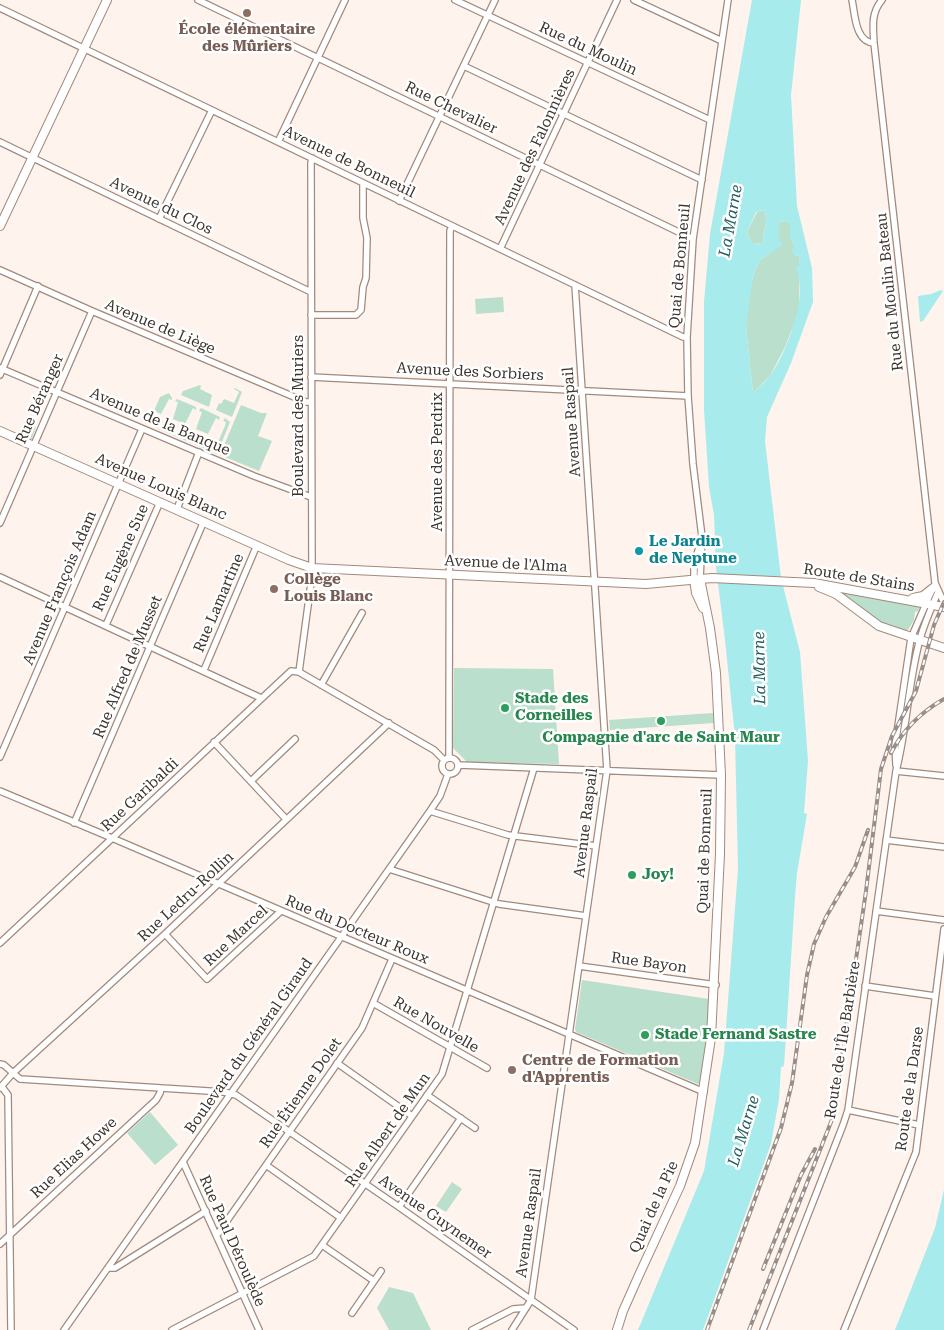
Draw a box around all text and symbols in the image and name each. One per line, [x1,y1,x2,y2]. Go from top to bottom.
marker: École élémentaire des Mûriers [241,7,253,19]
street label: Rue du Moulin [536,18,640,80]
place label: École élémentaire des Mûriers [179,21,315,56]
street label: Avenue des Falonnières [491,66,579,228]
street label: Rue Chevalier [402,78,500,138]
street label: Avenue de Bonneuil [280,122,418,202]
street label: Avenue du Clos [107,173,215,239]
water label: La Marne [715,183,747,259]
street label: Quai de Bonneuil [666,203,694,329]
street label: Rue du Moulin Bateau [873,212,907,372]
street label: Avenue de Liège [102,296,218,358]
street label: Boulevard des Muriers [290,335,308,497]
street label: Rue Béranger [12,351,68,447]
street label: Avenue des Sorbiers [396,359,544,385]
street label: Avenue Raspail [559,366,585,478]
street label: Avenue de la Banque [87,384,233,460]
street label: Avenue des Perdrix [429,392,447,532]
street label: Avenue Louis Blanc [92,450,230,524]
street label: Rue Eugène Sue [89,502,153,614]
street label: Avenue François Adam [19,508,101,668]
place label: Le Jardin de Neptune [649,533,737,568]
marker: Le Jardin de Neptune [633,545,645,557]
street label: Rue Lamartine [190,551,248,655]
street label: Avenue de l'Alma [444,552,568,576]
street label: Route de Stains [802,560,916,596]
place label: Collège Louis Blanc [284,571,373,606]
marker: Collège Louis Blanc [268,583,280,595]
street label: Rue Alfred de Musset [90,593,166,741]
water label: La Marne [750,631,770,705]
place label: Stade des Corneilles [515,690,592,725]
marker: Stade des Corneilles [499,702,511,714]
marker: Compagnie d'arc de Saint Maur [655,715,667,727]
place label: Compagnie d'arc de Saint Maur [542,729,780,747]
street label: Rue Garibaldi [98,755,182,835]
street label: Avenue Raspail [570,767,602,879]
street label: Quai de Bonneuil [694,788,716,914]
street label: Rue Ledru-Rollin [134,848,238,946]
place label: Joy! [642,866,674,884]
marker: Joy! [626,869,638,881]
street label: Rue du Docteur Roux [283,892,431,968]
street label: Rue Marcel [200,902,272,970]
street label: Rue Bayon [610,949,688,977]
street label: Boulevard du Général Giraud [181,955,317,1137]
street label: Route de l'Île Barbière [822,960,864,1120]
street label: Rue Nouvelle [390,993,482,1057]
place label: Stade Fernand Sastre [655,1026,817,1044]
street label: Route de la Darse [892,1026,928,1152]
marker: Stade Fernand Sastre [639,1029,651,1041]
street label: Rue Étienne Dolet [256,1034,346,1152]
place label: Centre de Formation d'Apprentis [522,1052,679,1087]
marker: Centre de Formation d'Apprentis [506,1064,518,1076]
street label: Rue Albert de Mun [342,1069,434,1191]
water label: La Marne [724,1093,764,1169]
street label: Rue Elias Howe [27,1114,121,1202]
street label: Quai de la Pie [626,1158,682,1256]
street label: Avenue Raspail [512,1167,546,1279]
street label: Avenue Guynemer [375,1171,495,1263]
street label: Rue Paul Déroulède [195,1173,269,1309]

